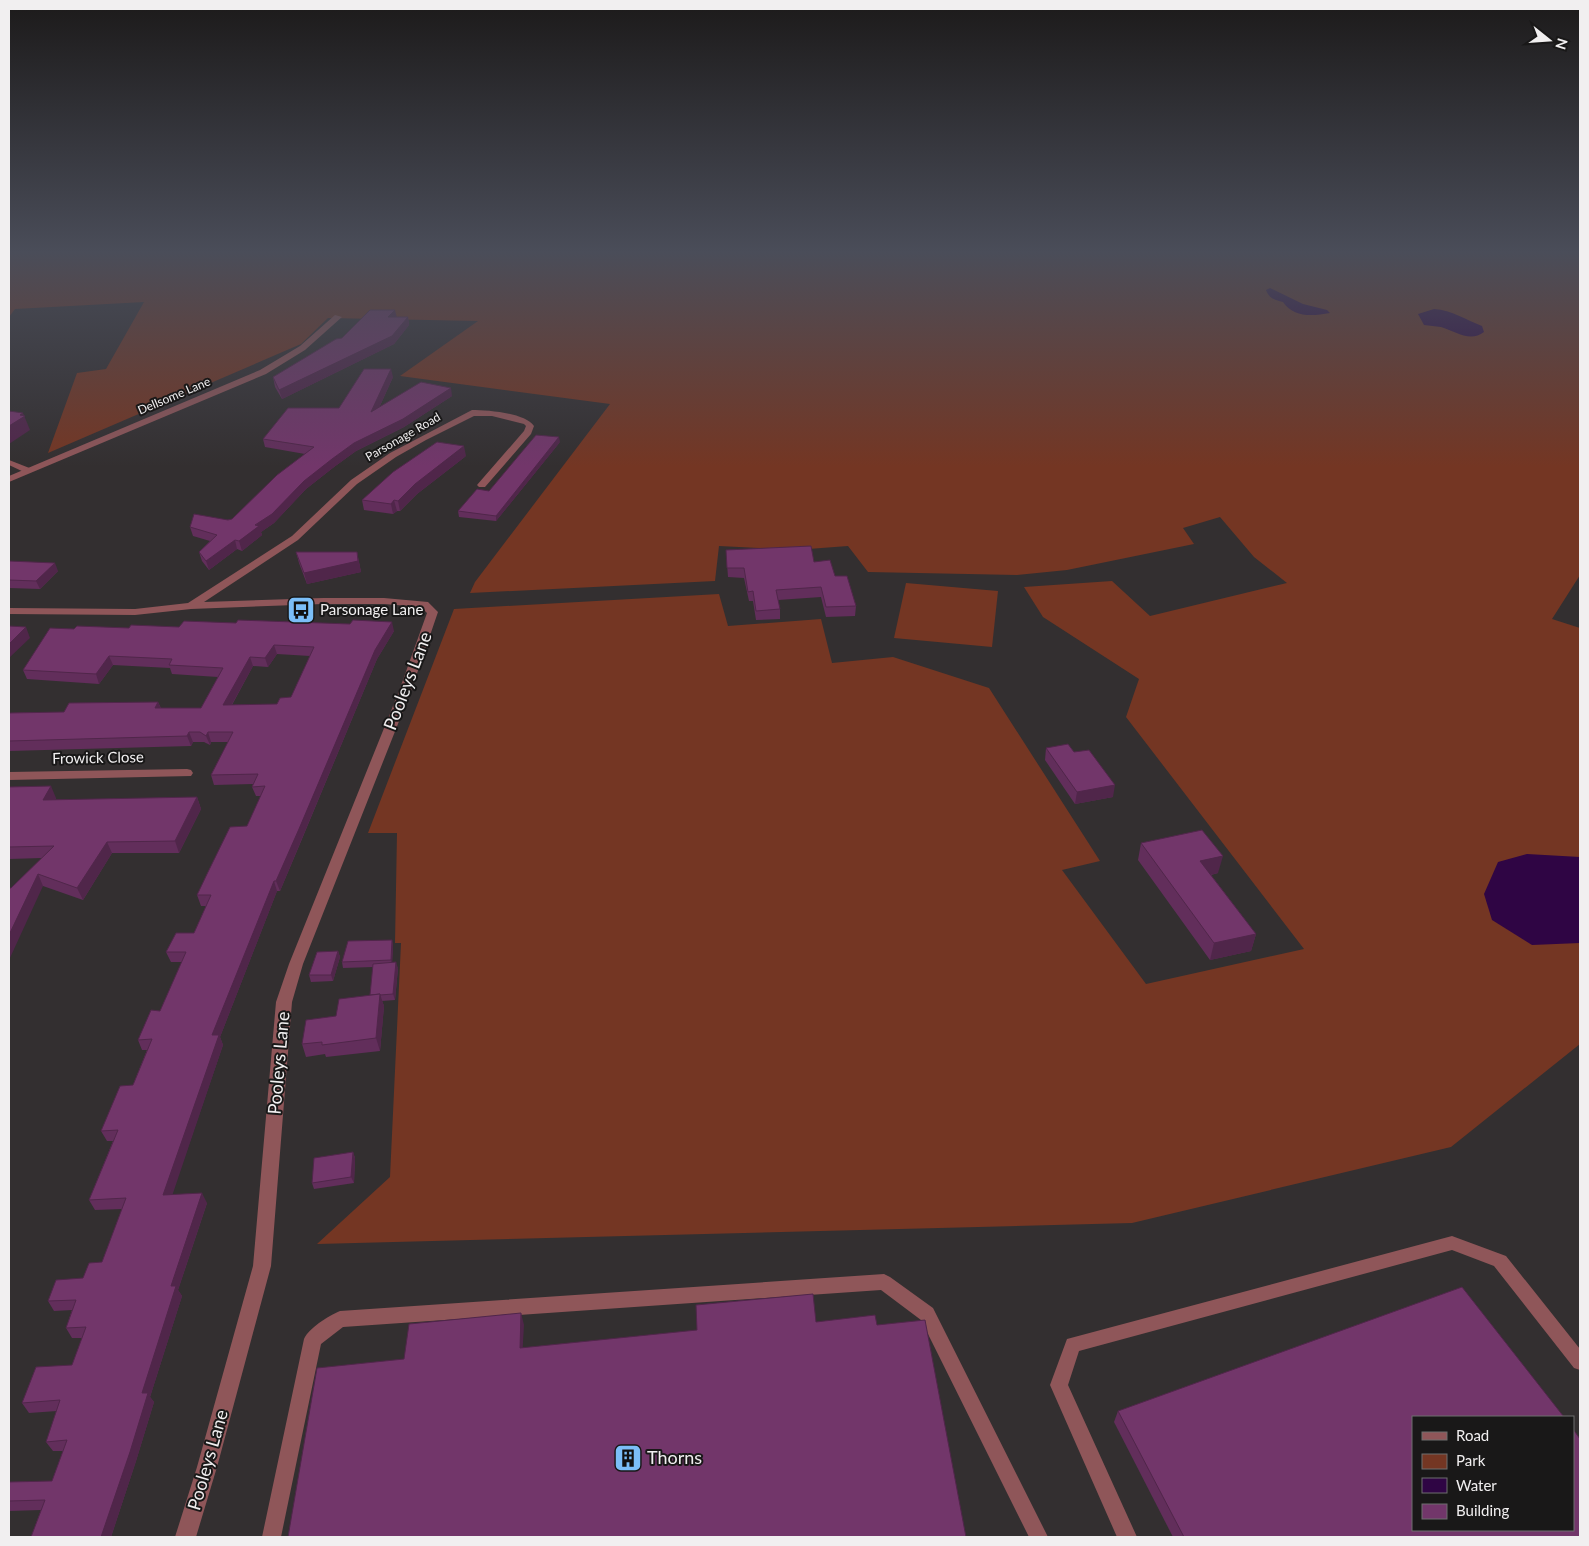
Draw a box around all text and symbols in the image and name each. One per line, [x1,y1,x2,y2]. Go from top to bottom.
north arrow [1524,15,1574,65]
text: N [1552,36,1572,52]
street label: Dellsome Lane [135,373,212,418]
street label: Parsonage Road [363,409,443,464]
bus stop icon: Parsonage Lane [286,595,316,625]
place label: Parsonage Lane [320,600,423,618]
street label: Pooleys Lane [378,628,436,733]
street label: Frowick Close [52,747,144,767]
street label: Pooleys Lane [263,1010,293,1115]
street label: Pooleys Lane [182,1407,232,1513]
legend [1412,1416,1574,1531]
text: Road [1456,1426,1489,1444]
building icon: Thorns [613,1443,643,1473]
place label: Thorns [647,1446,702,1468]
text: Park [1456,1451,1486,1469]
text: Water [1456,1476,1497,1494]
text: Building [1456,1501,1509,1519]

